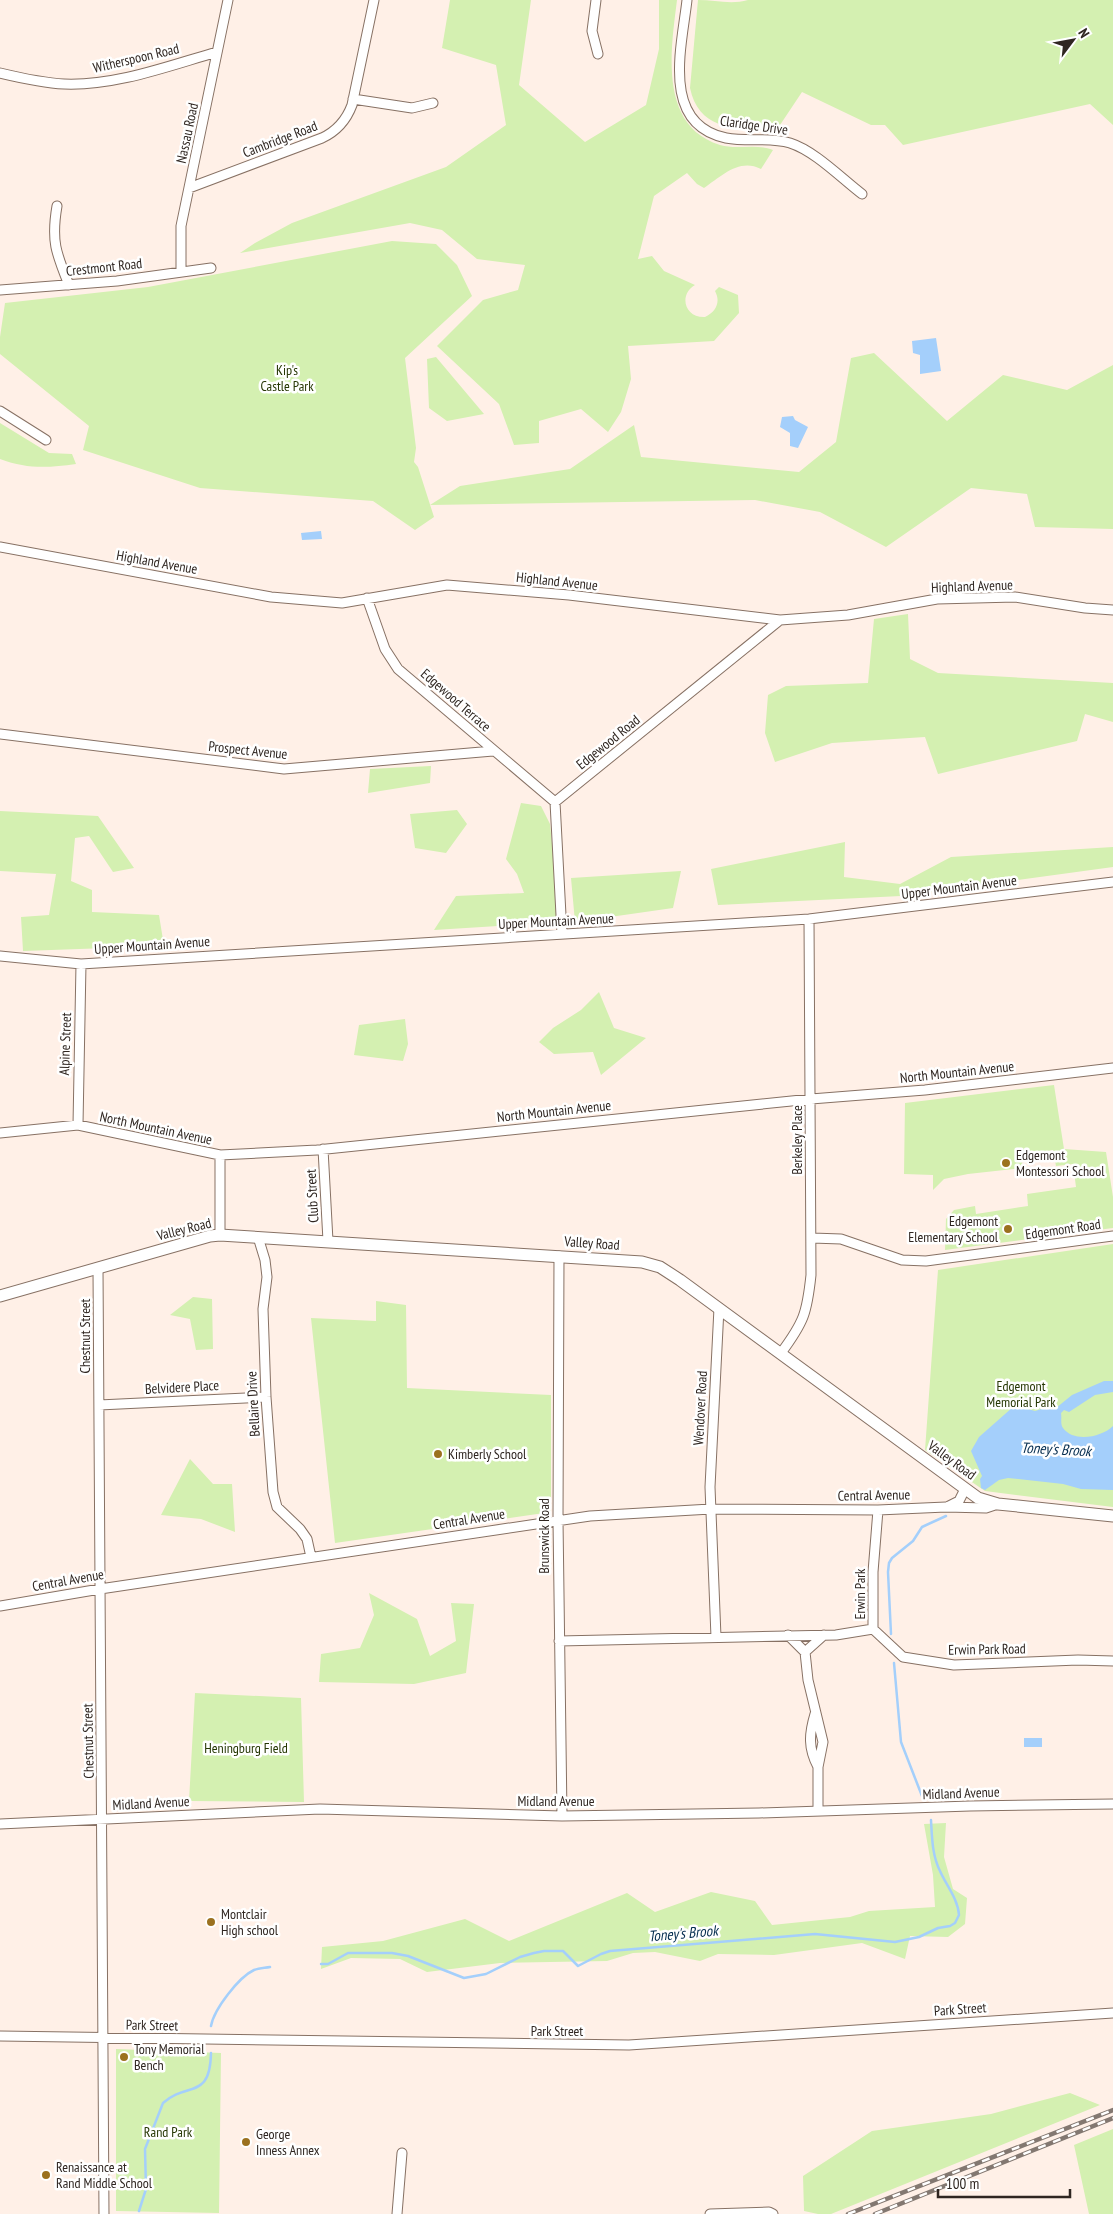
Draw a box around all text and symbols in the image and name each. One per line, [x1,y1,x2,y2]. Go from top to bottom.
north arrow [1048,15,1098,65]
text: N [1074,25,1094,41]
street label: Witherspoon Road [91,39,181,77]
street label: Nassau Road [172,101,202,165]
street label: Claridge Drive [719,111,789,139]
street label: Cambridge Road [240,117,320,161]
street label: Crestmont Road [65,254,143,280]
park label: Kip's Castle Park [260,361,314,395]
street label: Highland Avenue [115,546,199,578]
street label: Highland Avenue [515,568,599,594]
street label: Highland Avenue [931,576,1013,596]
street label: Edgewood Terrace [417,665,495,735]
street label: Edgewood Road [572,711,644,773]
street label: Prospect Avenue [208,737,289,763]
street label: Upper Mountain Avenue [900,871,1018,903]
street label: Upper Mountain Avenue [498,909,615,933]
street label: Upper Mountain Avenue [94,932,211,958]
street label: Alpine Street [55,1012,75,1076]
street label: North Mountain Avenue [899,1057,1015,1087]
street label: North Mountain Avenue [496,1096,612,1126]
street label: Berkeley Place [788,1105,806,1175]
street label: North Mountain Avenue [98,1107,214,1149]
place label: Edgemont Montessori School [1016,1146,1105,1180]
marker: Edgemont Montessori School [1000,1157,1012,1169]
street label: Club Street [302,1169,322,1223]
place label: Edgemont Elementary School [908,1212,999,1246]
street label: Valley Road [154,1214,213,1245]
street label: Edgemont Road [1024,1215,1102,1243]
marker: Edgemont Elementary School [1002,1223,1014,1235]
street label: Valley Road [563,1232,620,1254]
street label: Chestnut Street [76,1298,94,1373]
street label: Wendover Road [689,1370,711,1446]
street label: Bellaire Drive [242,1371,264,1437]
street label: Belvidere Place [144,1376,220,1398]
park label: Edgemont Memorial Park [986,1377,1056,1411]
street label: Valley Road [924,1436,980,1484]
water label: Toney's Brook [1021,1438,1094,1460]
place label: Kimberly School [448,1445,527,1463]
marker: Kimberly School [432,1448,444,1460]
street label: Central Avenue [838,1485,911,1505]
street label: Brunswick Road [535,1498,553,1574]
street label: Central Avenue [432,1504,506,1534]
street label: Central Avenue [31,1565,105,1595]
street label: Erwin Park [851,1568,869,1620]
street label: Erwin Park Road [948,1639,1026,1659]
street label: Chestnut Street [78,1703,98,1779]
park label: Heningburg Field [204,1739,288,1757]
street label: Midland Avenue [922,1783,1000,1803]
street label: Midland Avenue [112,1792,190,1814]
street label: Midland Avenue [517,1792,595,1810]
place label: Montclair High school [221,1905,279,1939]
marker: Montclair High school [205,1916,217,1928]
water label: Toney's Brook [647,1920,721,1946]
street label: Park Street [933,1998,987,2020]
street label: Park Street [126,2016,179,2034]
street label: Park Street [531,2022,583,2040]
place label: Tony Memorial Bench [134,2040,205,2074]
marker: Tony Memorial Bench [118,2051,130,2063]
park label: Rand Park [144,2123,193,2141]
place label: George Inness Annex [256,2125,320,2159]
marker: George Inness Annex [240,2136,252,2148]
place label: Renaissance at Rand Middle School [56,2158,153,2192]
scale bar [938,2166,1070,2198]
marker: Renaissance at Rand Middle School [40,2169,52,2181]
text: 100 m [946,2174,979,2193]

